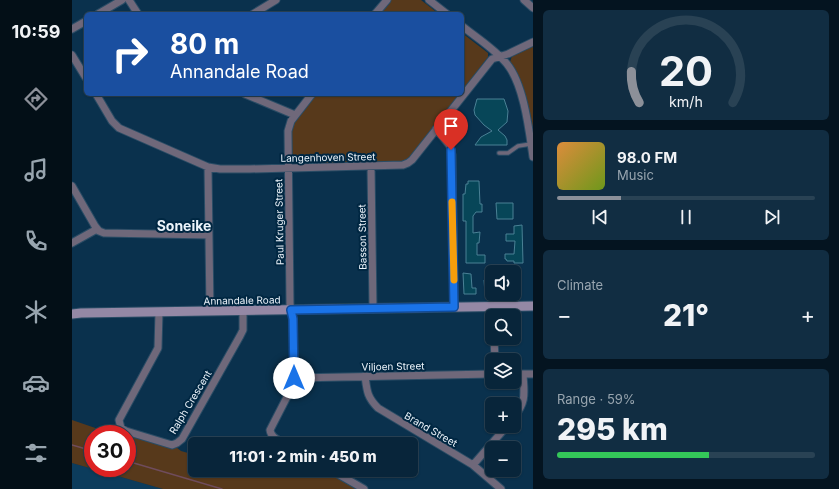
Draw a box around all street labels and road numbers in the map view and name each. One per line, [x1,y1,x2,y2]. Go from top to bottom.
street label: Langenhoven Street [280,150,376,164]
street label: Paul Kruger Street [272,178,286,265]
street label: Basson Street [355,203,369,270]
street label: Annandale Road [203,293,281,307]
street label: Viljoen Street [361,359,425,373]
street label: Ralph Crescent [166,367,214,436]
street label: Brand Street [402,409,460,449]

